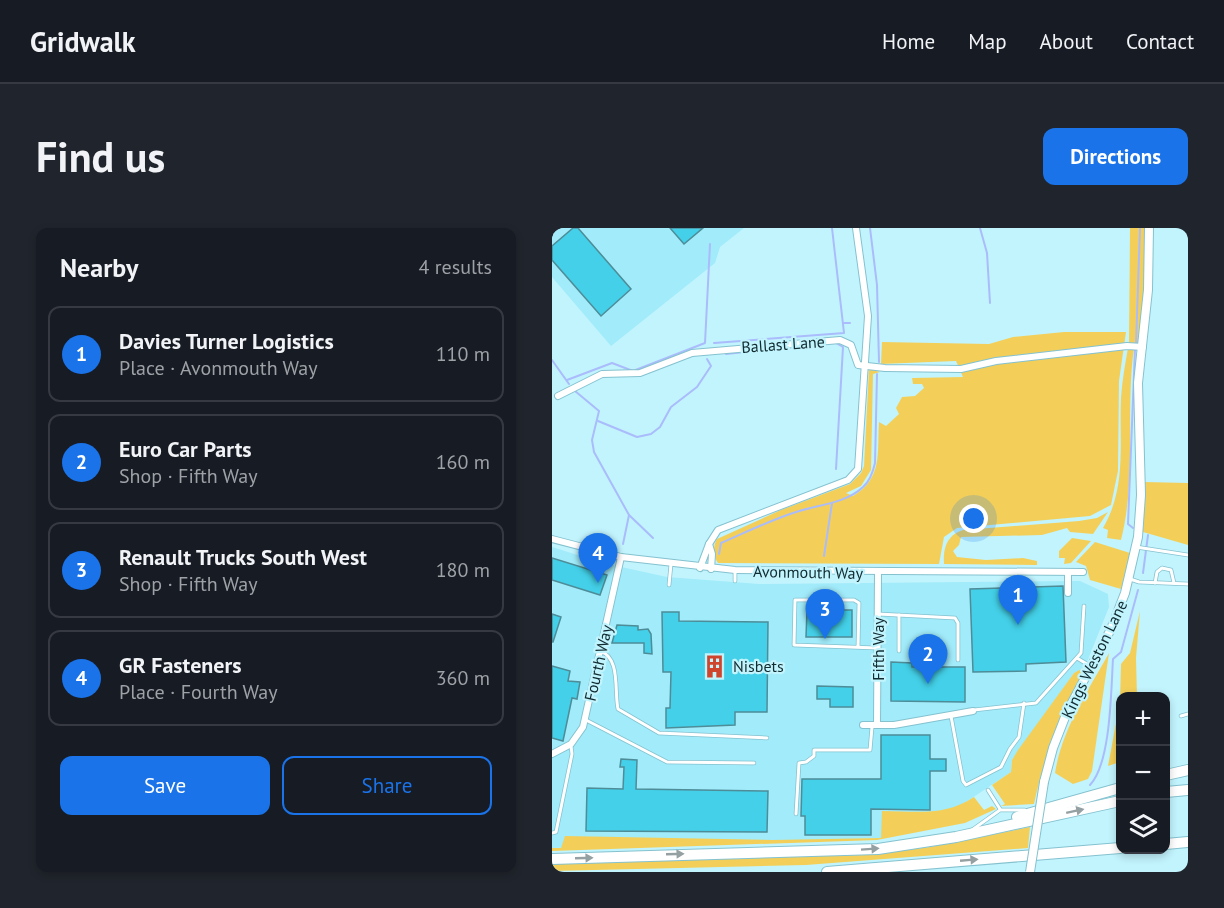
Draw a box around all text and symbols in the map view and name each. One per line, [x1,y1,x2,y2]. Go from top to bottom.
text: Gridwalk [30,23,136,60]
text: Home [882,28,935,55]
text: Map [968,28,1007,55]
text: About [1040,28,1093,55]
text: Contact [1126,28,1194,55]
button: Directions [1043,128,1188,185]
text: Find us [36,129,165,184]
text: Nearby [60,251,138,284]
text: 4 results [419,254,492,280]
text: Davies Turner Logistics [119,327,334,355]
street label: Ballast Lane [741,331,825,357]
text: 1 [76,341,87,367]
text: 110 m [436,341,490,367]
text: Place · Avonmouth Way [119,355,318,381]
text: Euro Car Parts [119,435,252,463]
text: 2 [76,449,87,475]
text: 160 m [436,449,490,475]
text: Shop · Fifth Way [119,463,258,489]
your location [959,504,988,533]
pin: 4 [578,534,618,583]
text: Renault Trucks South West [119,543,367,571]
text: 3 [76,557,87,583]
text: 180 m [436,557,490,583]
street label: Avonmouth Way [753,561,864,583]
text: Shop · Fifth Way [119,571,258,597]
pin: 1 [998,576,1038,625]
pin: 3 [806,590,844,639]
street label: Kings Weston Lane [1057,597,1131,721]
street label: Fifth Way [868,617,888,681]
street label: Fourth Way [580,622,617,703]
pin: 2 [908,634,947,684]
text: GR Fasteners [119,651,242,679]
building icon: Nisbets [702,653,728,679]
place label: Nisbets [733,656,784,676]
text: 4 [76,665,87,691]
text: 360 m [436,665,490,691]
text: Place · Fourth Way [119,679,278,705]
map controls [1116,692,1170,854]
button: + [1116,692,1170,746]
button: − [1116,746,1170,800]
button: Save [60,756,270,815]
button: Share [282,756,492,815]
button: layers [1116,800,1170,854]
one-way arrow [1066,806,1085,816]
one-way arrow [860,844,879,854]
one-way arrow [665,849,684,858]
one-way arrow [575,853,594,862]
one-way arrow [960,856,979,865]

